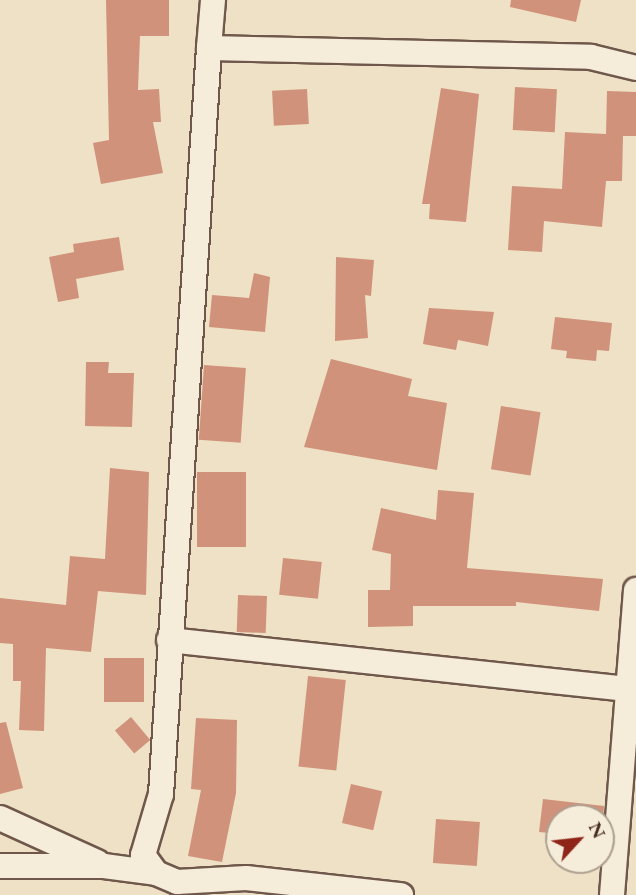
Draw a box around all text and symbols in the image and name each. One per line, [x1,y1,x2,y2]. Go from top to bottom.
north arrow [545,804,615,874]
text: N [583,818,612,843]

